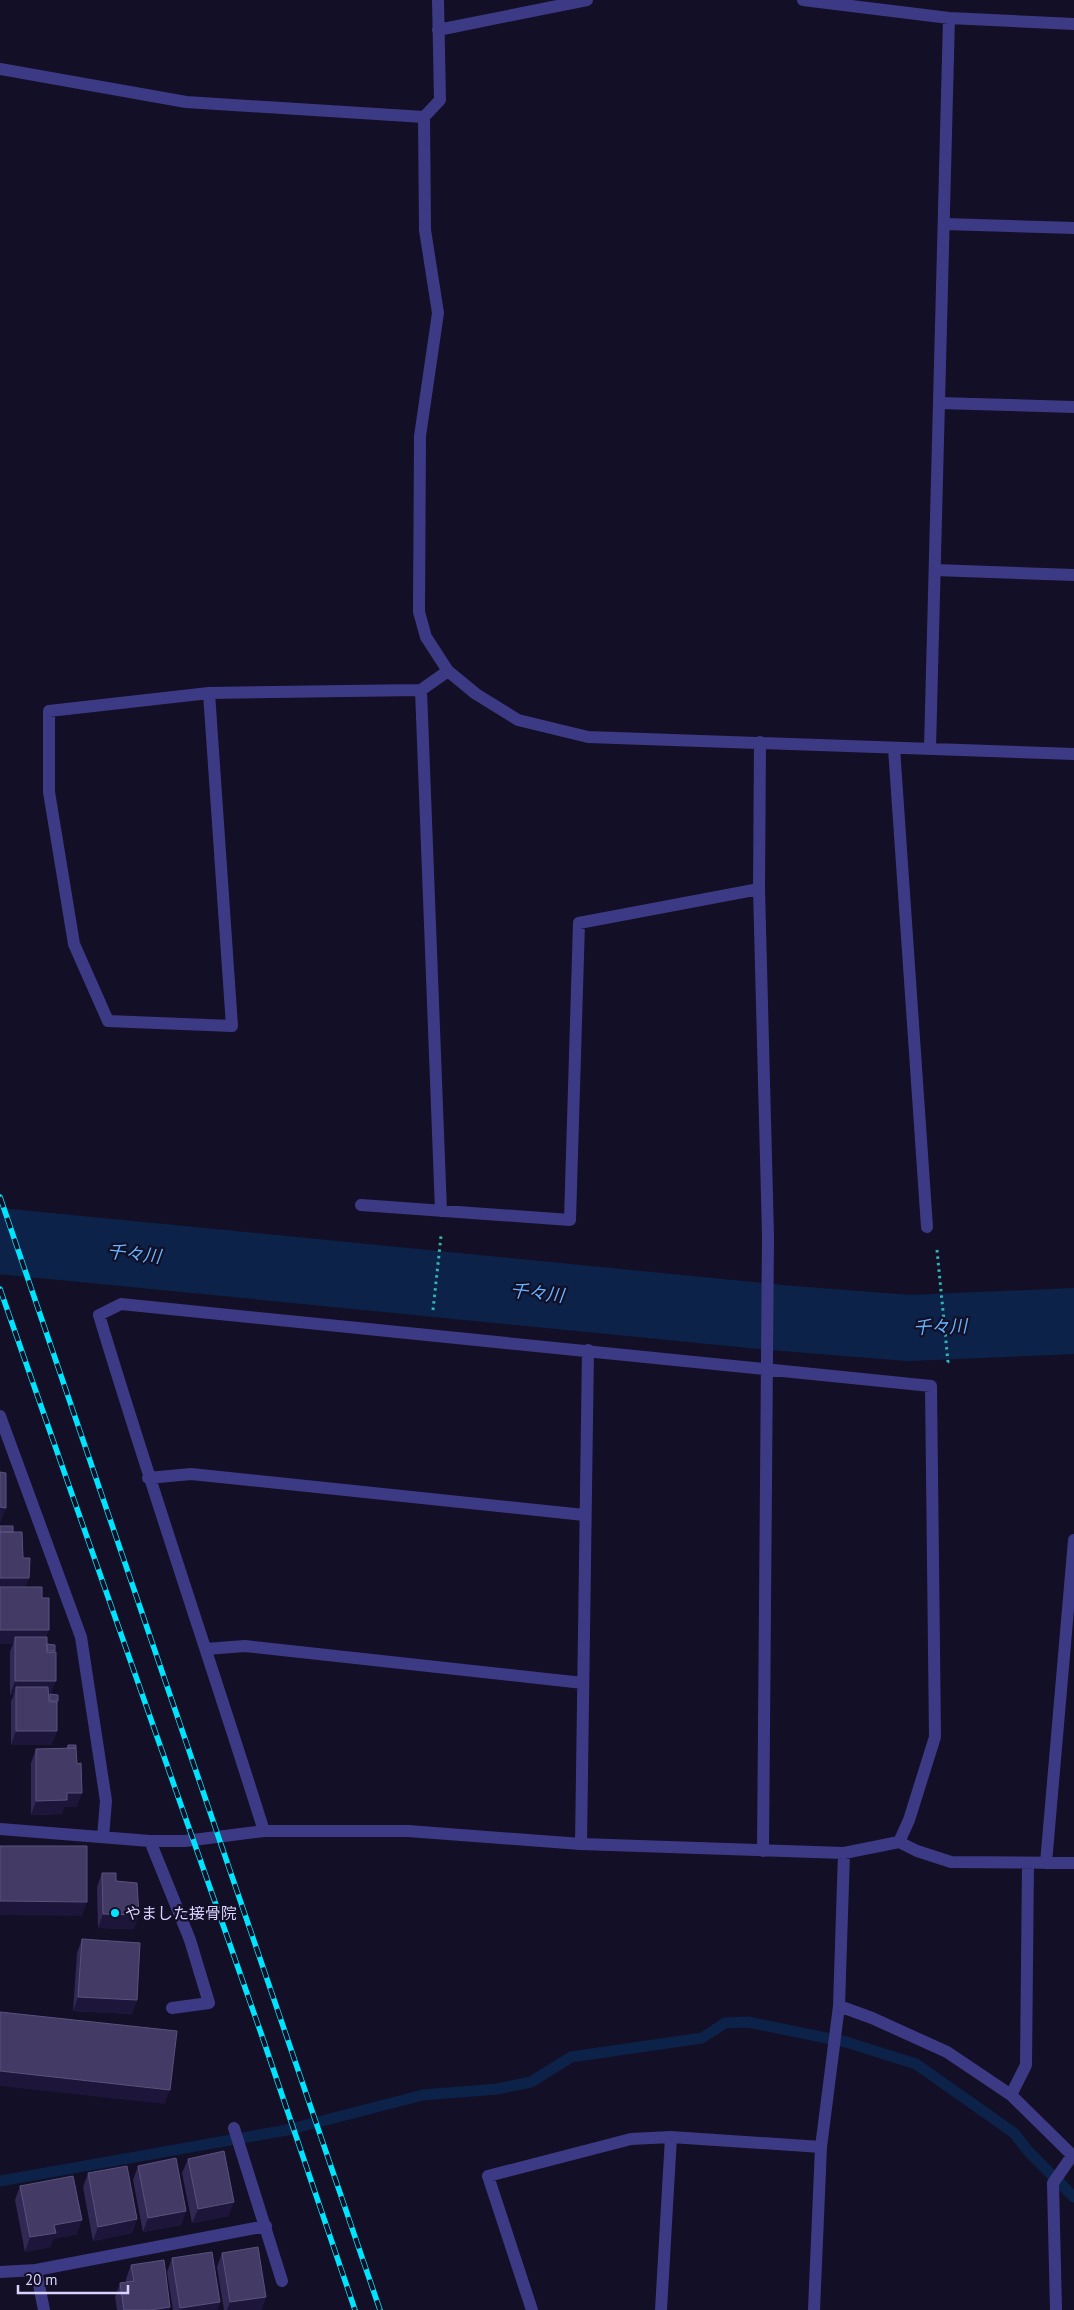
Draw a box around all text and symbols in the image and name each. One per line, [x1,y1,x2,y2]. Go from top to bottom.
water label: 千々川 [106,1239,164,1268]
water label: 千々川 [509,1278,567,1307]
water label: 千々川 [913,1314,969,1339]
place label: やました接骨院 [125,1903,237,1923]
marker: やました接骨院 [109,1907,121,1919]
scale bar [18,2262,128,2294]
text: 20 m [25,2270,58,2289]

